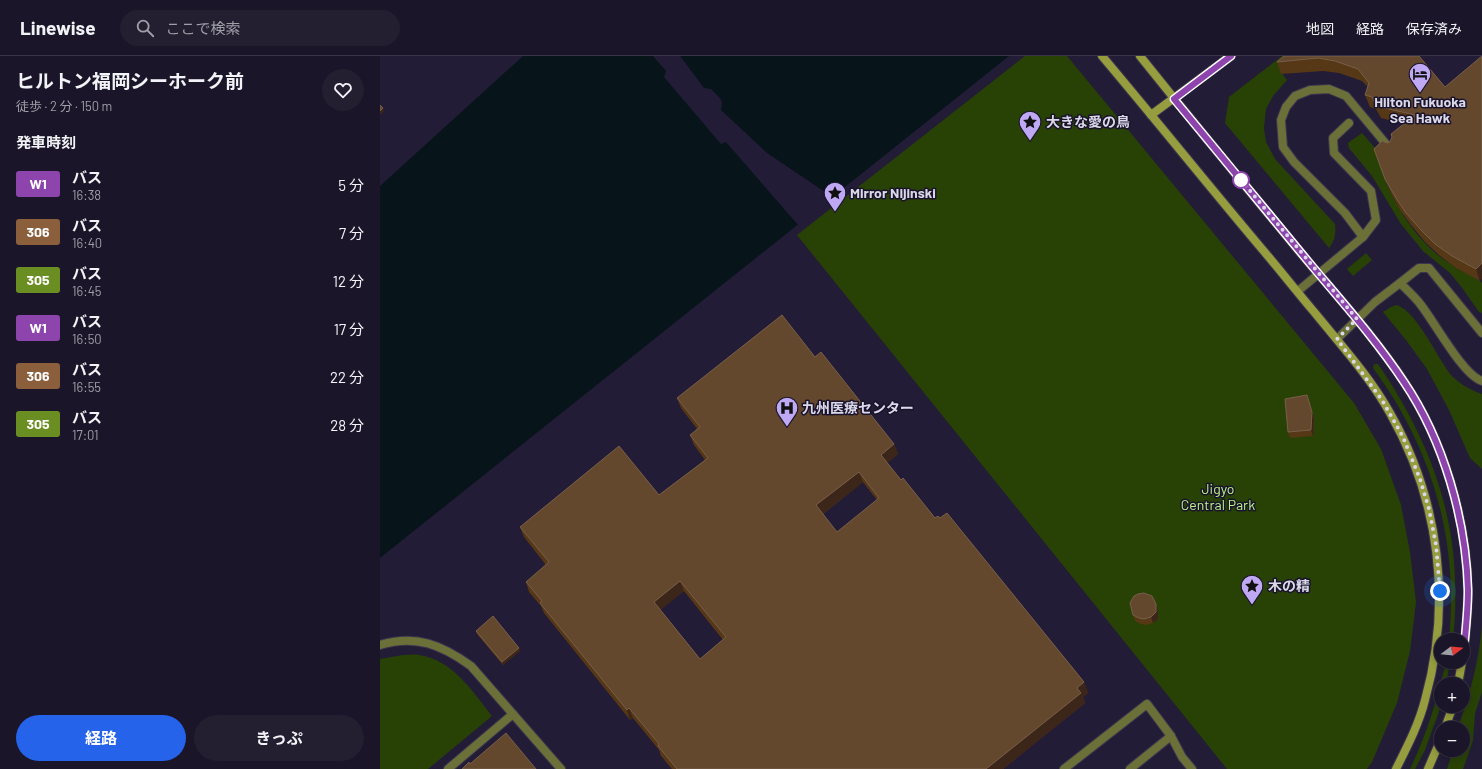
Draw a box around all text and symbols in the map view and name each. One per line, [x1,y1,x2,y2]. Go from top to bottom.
search box [120,10,400,46]
text: Linewise [20,16,96,39]
icon: search [134,17,156,39]
text: ここで検索 [166,19,241,37]
text: 地図 [1306,20,1334,37]
text: 経路 [1356,20,1384,37]
text: 保存済み [1406,20,1462,37]
hotel icon: Hilton Fukuoka Sea Hawk [1407,61,1433,94]
text: ヒルトン福岡シーホーク前 [16,69,244,92]
button: heart [322,69,364,111]
place label: Hilton Fukuoka Sea Hawk [1374,93,1466,126]
text: 徒歩 · 2 分 · 150 m [16,98,112,114]
place icon: 大きな愛の鳥 [1017,109,1043,142]
place label: 大きな愛の鳥 [1046,113,1130,130]
text: 発車時刻 [16,133,76,151]
text: バス [72,168,102,186]
unlabelled marker [1232,171,1250,189]
text: W1 [29,175,47,192]
text: 5 分 [338,176,364,194]
place icon: Mirror Nijinski [822,180,848,213]
place label: Mirror Nijinski [850,184,936,201]
text: 16:38 [72,187,101,203]
text: バス [72,216,102,234]
text: 306 [26,223,50,240]
text: 7 分 [339,224,364,242]
text: 16:40 [72,235,102,251]
text: バス [72,264,102,282]
text: 305 [26,271,50,288]
text: 12 分 [333,272,364,290]
text: 16:45 [72,283,102,299]
text: バス [72,312,102,330]
text: W1 [29,319,47,336]
text: 17 分 [334,320,364,338]
text: 16:50 [72,331,102,347]
text: バス [72,360,102,378]
text: 306 [26,367,50,384]
text: 22 分 [330,368,364,386]
text: 16:55 [72,379,101,395]
hospital icon: 九州医療センター [774,395,800,428]
place label: 九州医療センター [802,399,914,416]
text: バス [72,408,102,426]
text: 305 [26,415,50,432]
text: 28 分 [330,416,364,434]
text: 17:01 [72,427,99,443]
park label: Jigyo Central Park [1181,480,1255,513]
place icon: 木の精 [1239,573,1265,606]
place label: 木の精 [1268,577,1310,594]
your location [1430,581,1450,601]
north arrow [1434,633,1470,669]
map controls [1434,633,1470,757]
button: + [1434,677,1470,713]
button: 経路 [16,715,186,761]
button: きっぷ [194,715,364,761]
button: − [1434,721,1470,757]

